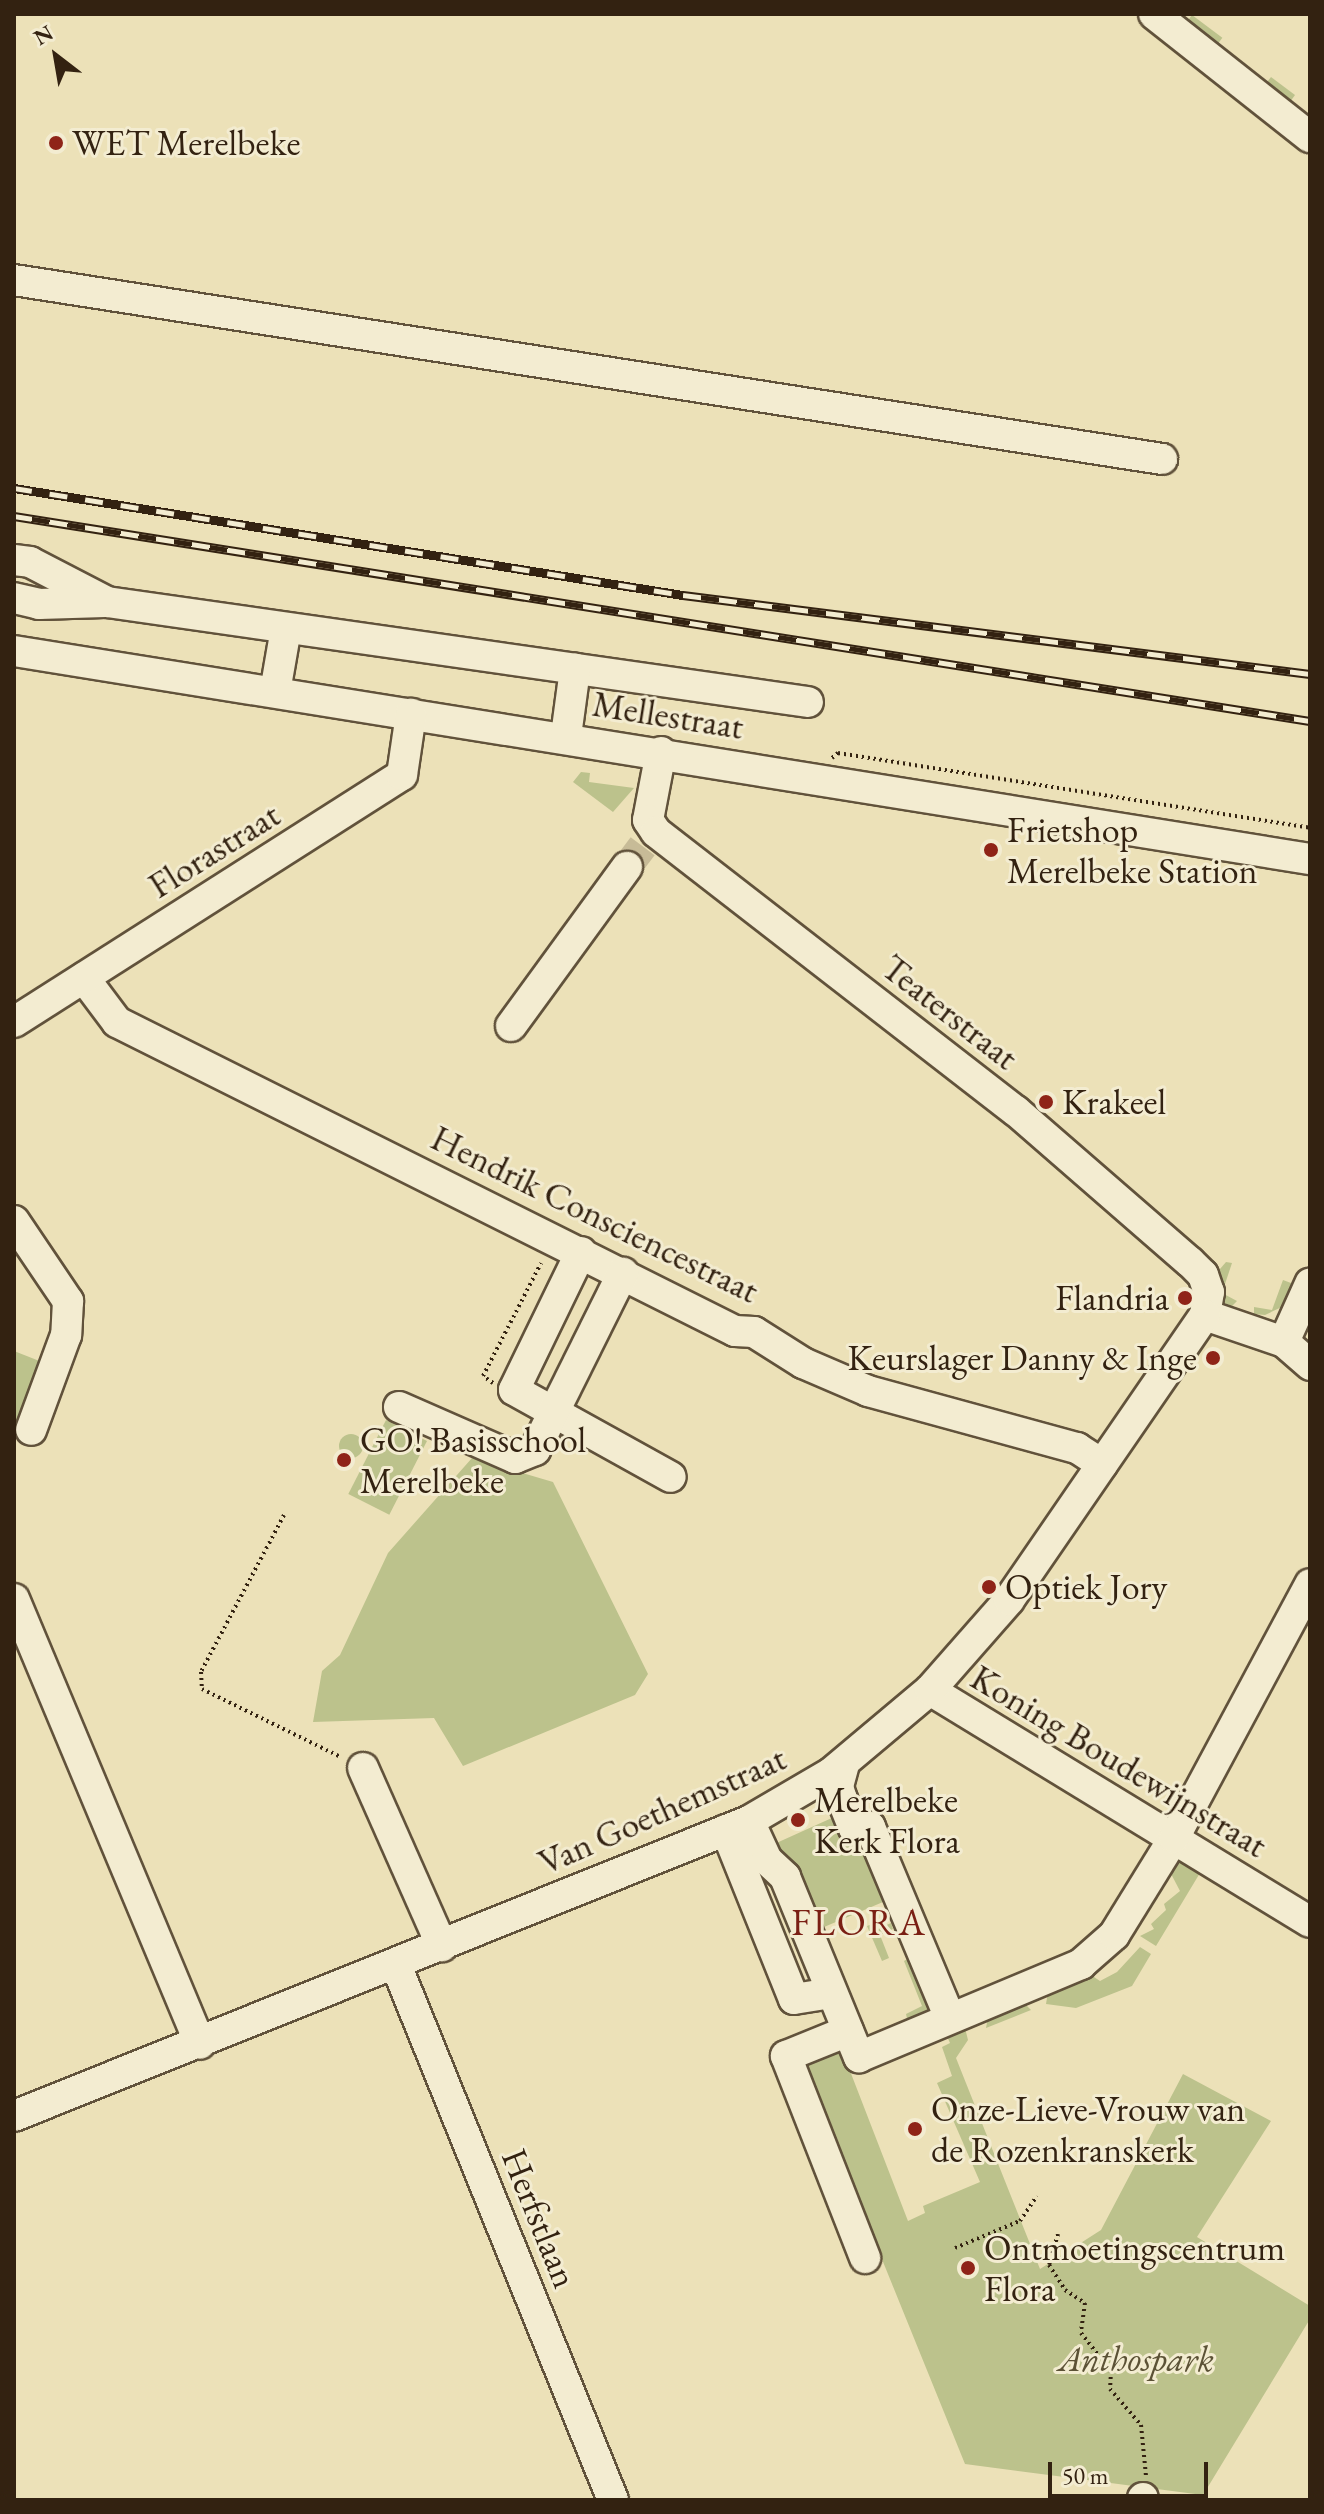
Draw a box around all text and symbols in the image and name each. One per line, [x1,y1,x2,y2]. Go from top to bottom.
north arrow [16,16,96,96]
text: N [28,18,58,52]
place label: WET Merelbeke [72,121,301,165]
marker: WET Merelbeke [47,134,65,152]
street label: Mellestraat [590,682,746,748]
street label: Florastraat [141,793,287,907]
place label: Frietshop Merelbeke Station [1007,807,1258,892]
marker: Frietshop Merelbeke Station [982,841,1000,859]
street label: Teaterstraat [873,945,1027,1079]
place label: Krakeel [1062,1080,1166,1124]
marker: Krakeel [1037,1093,1055,1111]
street label: Hendrik Consciencestraat [424,1116,766,1312]
place label: Flandria [1055,1276,1169,1320]
marker: Flandria [1176,1289,1194,1307]
place label: Keurslager Danny & Inge [847,1336,1197,1380]
marker: Keurslager Danny & Inge [1204,1349,1222,1367]
place label: GO! Basisschool Merelbeke [360,1417,586,1502]
marker: GO! Basisschool Merelbeke [335,1451,353,1469]
place label: Optiek Jory [1005,1565,1167,1609]
marker: Optiek Jory [980,1578,998,1596]
street label: Koning Boudewijnstraat [963,1655,1275,1867]
street label: Van Goethemstraat [532,1736,792,1884]
place label: Merelbeke Kerk Flora [814,1777,960,1862]
marker: Merelbeke Kerk Flora [789,1811,807,1829]
district label: FLORA [791,1899,927,1945]
place label: Onze-Lieve-Vrouw van de Rozenkranskerk [931,2086,1245,2171]
marker: Onze-Lieve-Vrouw van de Rozenkranskerk [906,2120,924,2138]
street label: Herfstlaan [493,2142,587,2294]
place label: Ontmoetingscentrum Flora [984,2225,1285,2310]
marker: Ontmoetingscentrum Flora [959,2259,977,2277]
park label: Anthospark [1058,2337,1214,2381]
scale bar [1052,2446,1212,2496]
text: 50 m [1062,2460,1109,2491]

